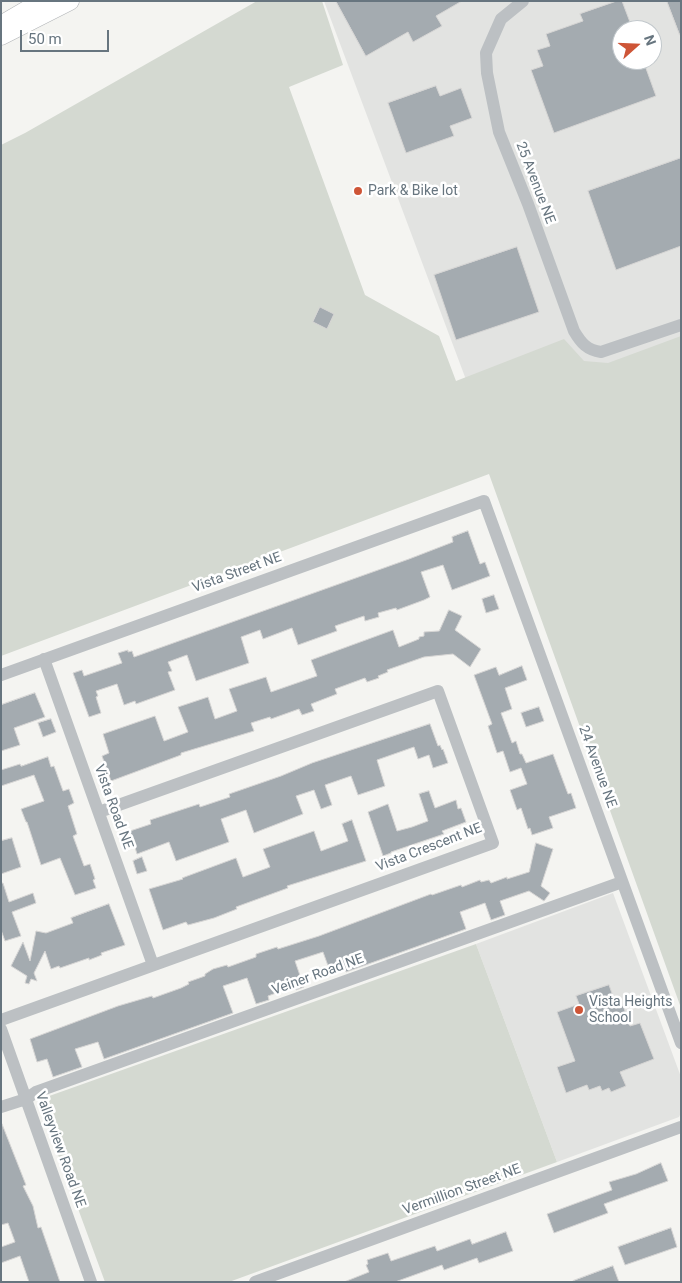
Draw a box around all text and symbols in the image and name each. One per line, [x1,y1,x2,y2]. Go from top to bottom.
scale bar [22,20,111,52]
north arrow [612,20,662,70]
text: 50 m [28,30,62,48]
text: N [641,33,659,48]
street label: 25 Avenue NE [512,140,558,226]
place label: Park & Bike lot [368,183,458,199]
marker: Park & Bike lot [352,185,364,197]
street label: Vista Street NE [190,549,284,597]
street label: 24 Avenue NE [574,724,620,810]
street label: Vista Road NE [90,762,136,852]
street label: Vista Crescent NE [374,820,484,876]
street label: Veiner Road NE [270,951,366,999]
place label: Vista Heights School [589,994,672,1026]
marker: Vista Heights School [573,1004,585,1016]
street label: Valleyview Road NE [31,1090,89,1210]
street label: Vermillion Street NE [401,1161,523,1219]

